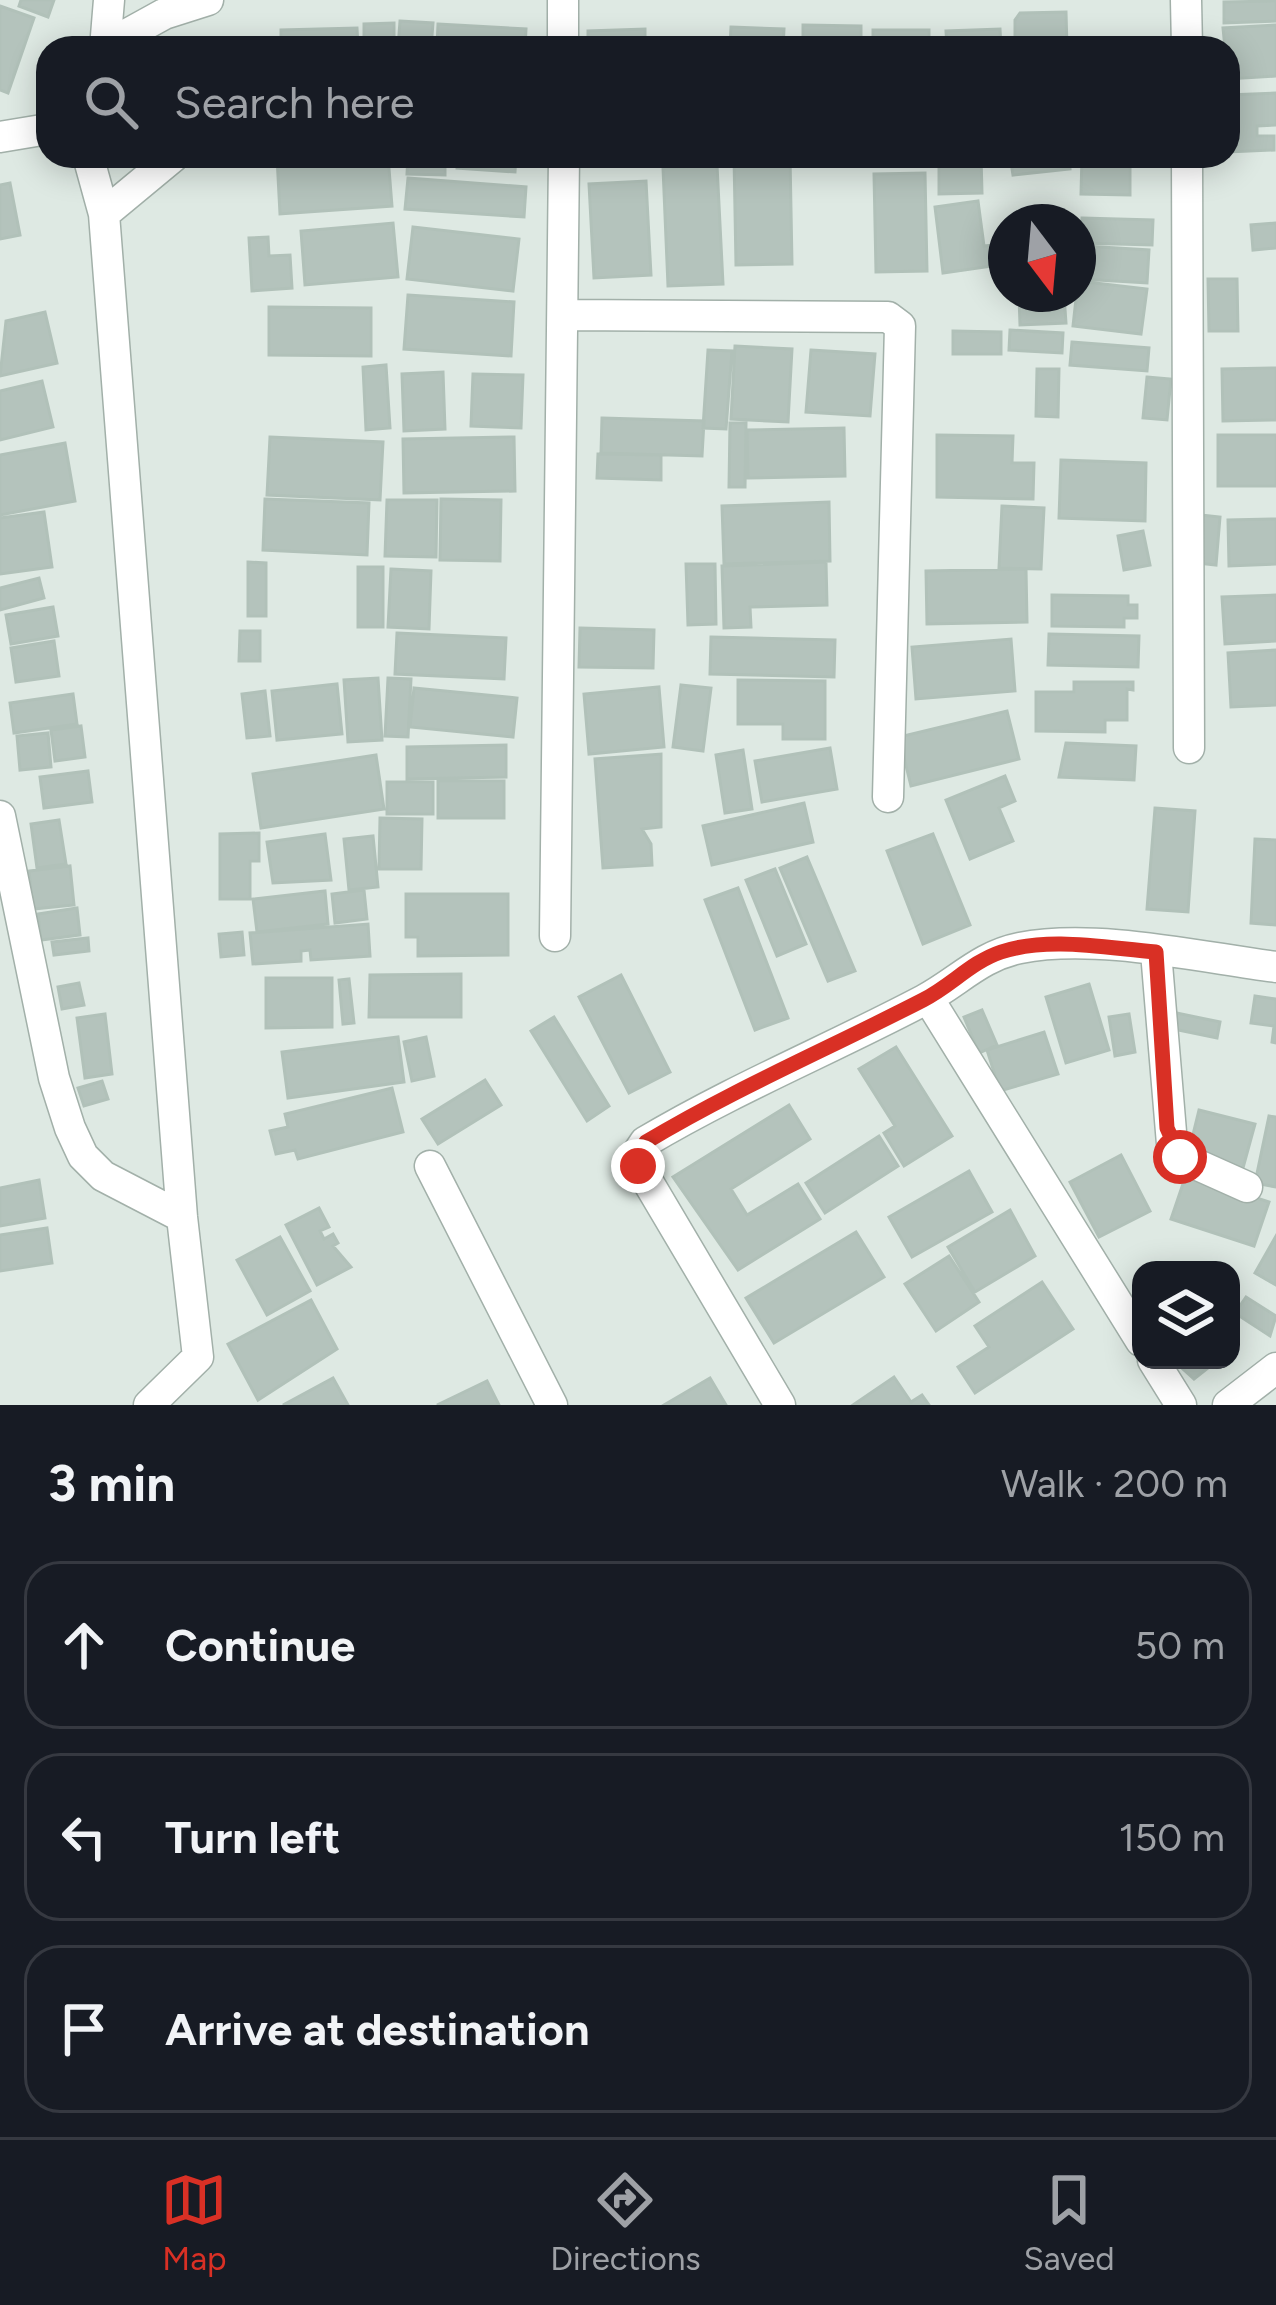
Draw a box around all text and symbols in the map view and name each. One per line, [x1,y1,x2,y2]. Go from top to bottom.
search box [36,36,1240,168]
icon: search [78,69,144,135]
text: Search here [174,75,414,129]
north arrow [988,204,1096,312]
route start [1153,1130,1207,1184]
route end [611,1139,665,1193]
map controls [1132,1261,1240,1369]
button: layers [1132,1261,1240,1369]
text: 3 min [48,1453,175,1514]
text: Walk · 200 m [1001,1460,1228,1507]
icon: ahead [51,1612,117,1678]
text: Continue [165,1618,355,1672]
text: 50 m [1135,1622,1225,1669]
icon: left [51,1804,117,1870]
text: Turn left [165,1810,340,1864]
text: 150 m [1119,1814,1225,1861]
icon: arrive [51,1996,117,2062]
text: Arrive at destination [165,2002,589,2056]
tab: Map [161,2167,227,2278]
tab: Directions [550,2167,701,2278]
tab: Saved [1024,2167,1115,2278]

